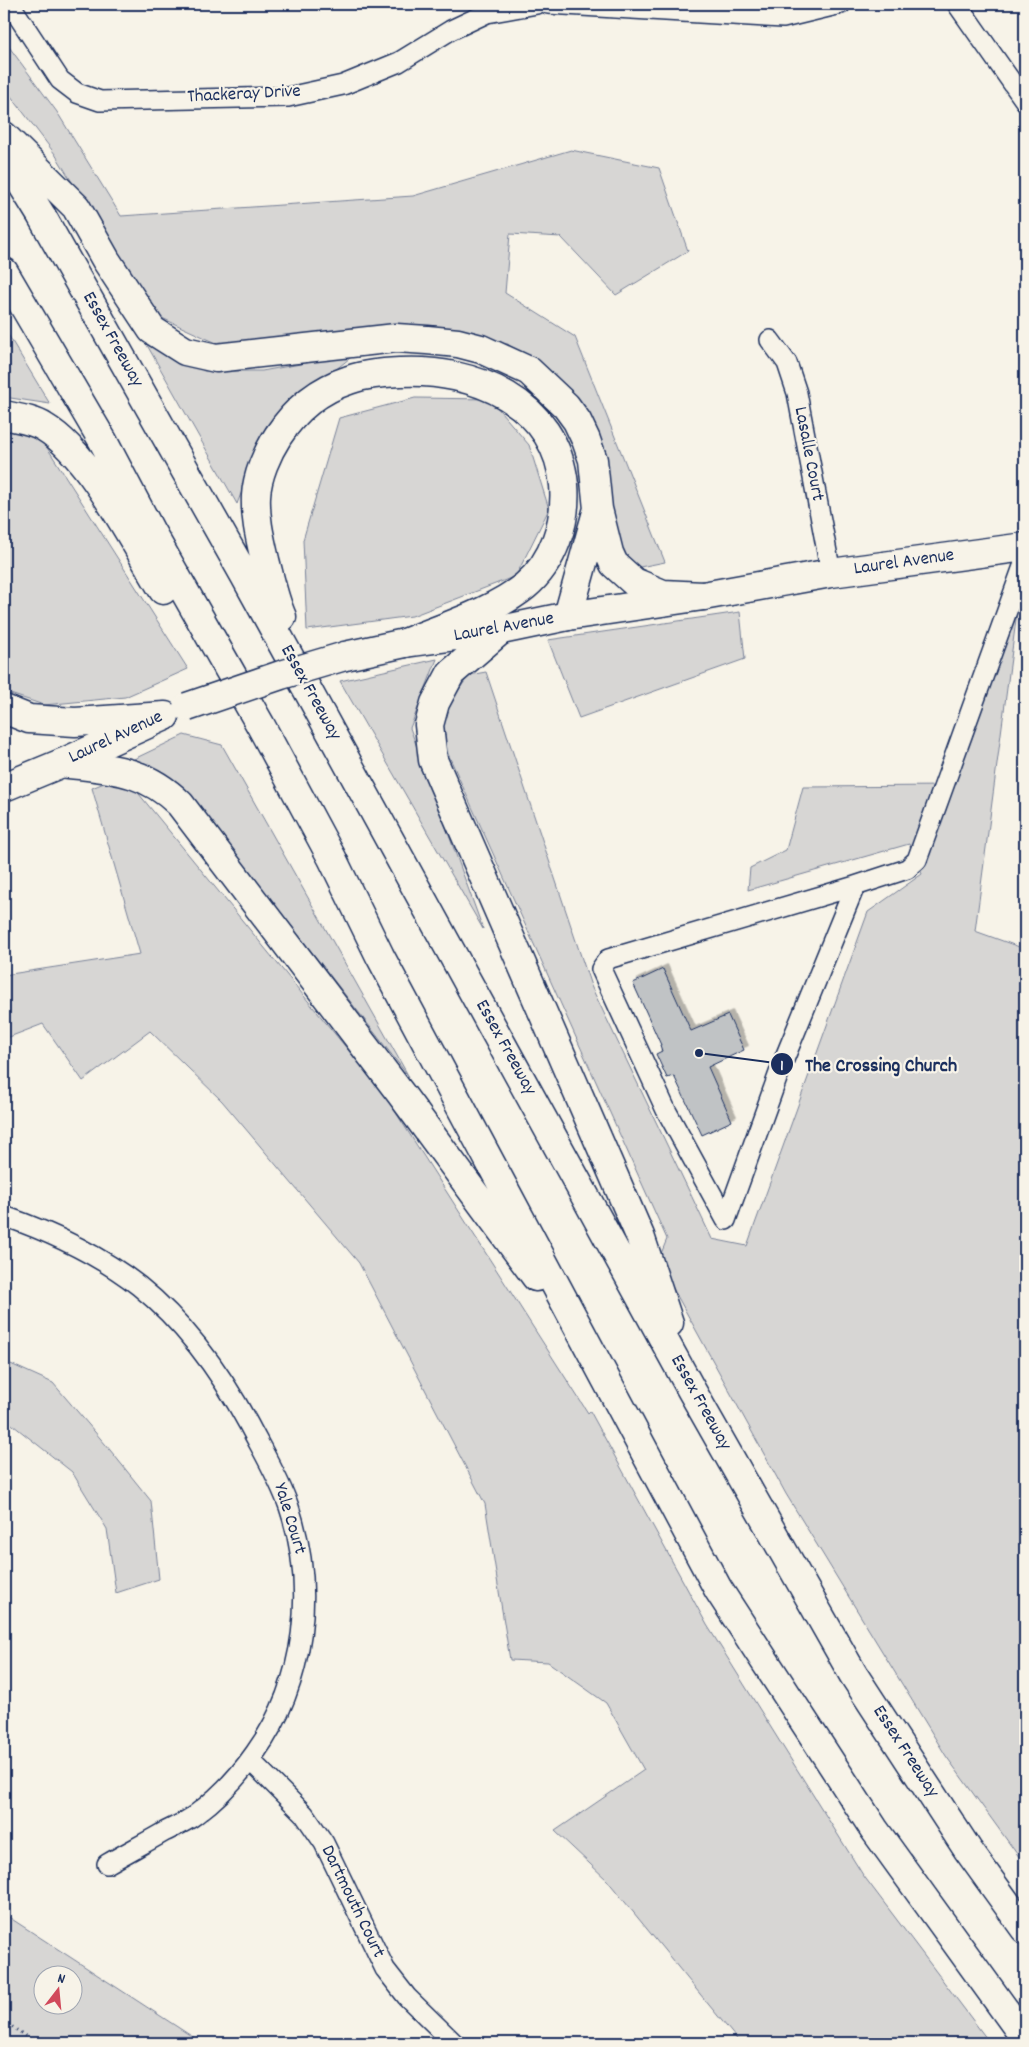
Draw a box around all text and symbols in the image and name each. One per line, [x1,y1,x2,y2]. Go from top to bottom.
street label: Thackeray Drive [187,79,301,111]
street label: Essex Freeway [75,287,150,393]
street label: Lasalle Court [786,405,830,503]
street label: Laurel Avenue [852,543,956,583]
street label: Laurel Avenue [452,606,556,650]
street label: Essex Freeway [273,640,348,746]
street label: Laurel Avenue [64,704,168,772]
street label: Essex Freeway [468,995,543,1101]
callout: The Crossing Church [770,1047,967,1082]
text: The Crossing Church [805,1053,957,1081]
text: 1 [780,1056,784,1078]
street label: Essex Freeway [663,1350,738,1456]
street label: Yale Court [265,1480,313,1558]
street label: Essex Freeway [865,1700,945,1804]
street label: Dartmouth Court [313,1841,391,1963]
north arrow [32,1964,82,2014]
text: N [55,1969,67,1990]

